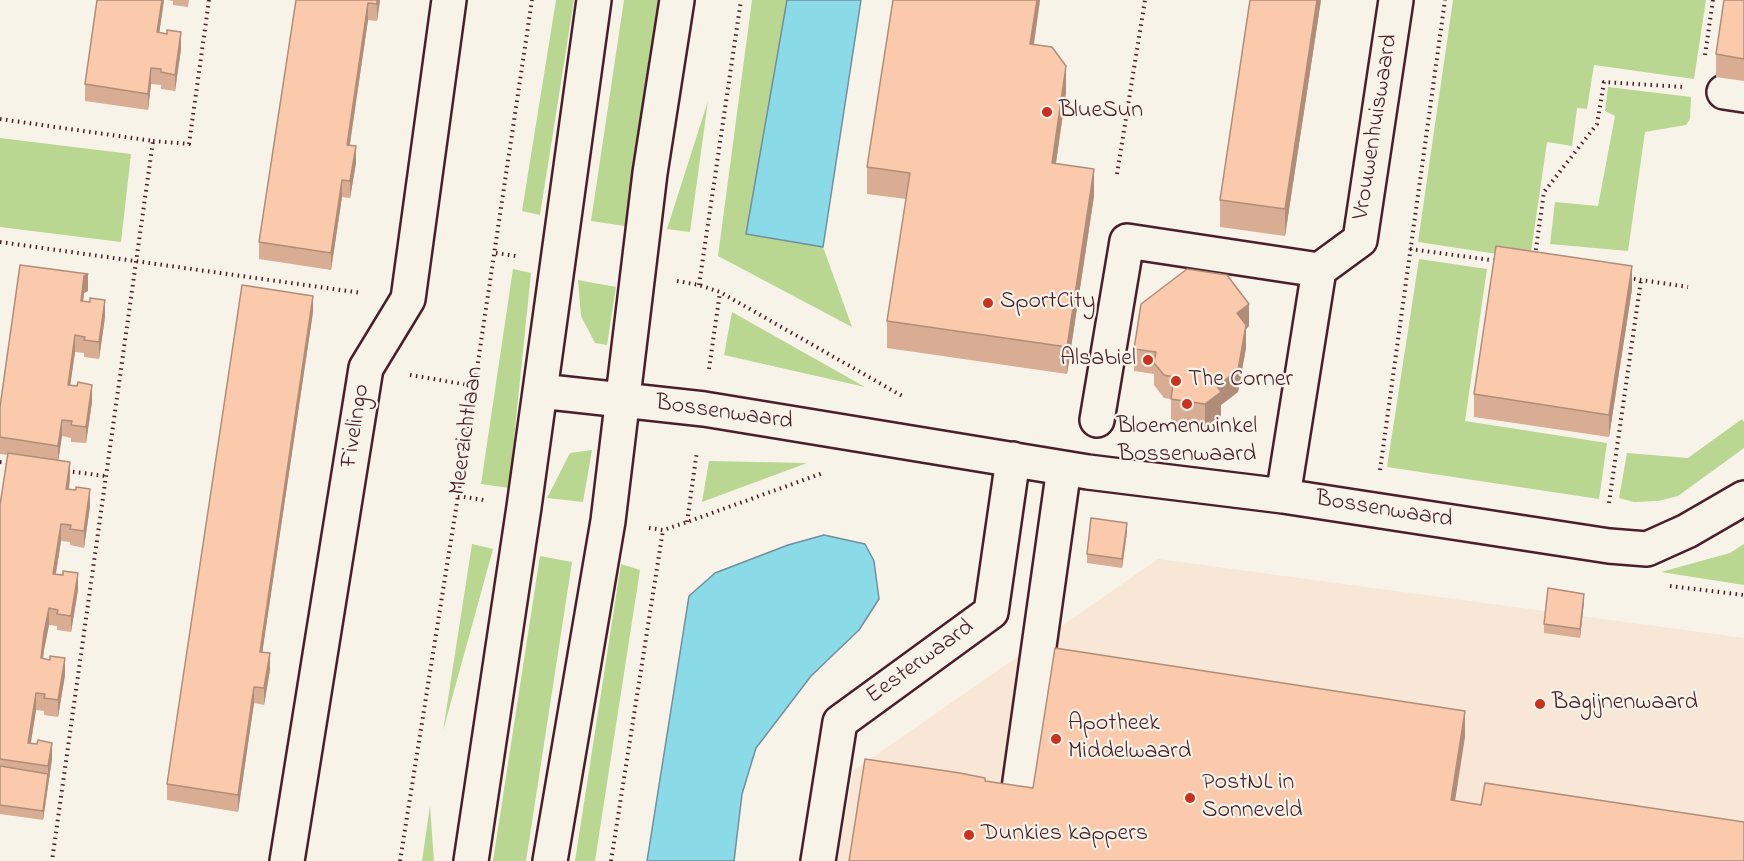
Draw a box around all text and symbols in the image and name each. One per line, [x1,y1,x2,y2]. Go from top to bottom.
street label: Vrouwenhuiswaard [1348,32,1406,222]
place label: BlueSun [1059,98,1143,126]
marker: BlueSun [1040,105,1054,119]
place label: SportCity [1000,289,1095,317]
marker: SportCity [981,296,995,310]
place label: Alsabiel [1060,346,1136,374]
marker: Alsabiel [1141,353,1155,367]
street label: Meerzichtlaan [445,365,491,497]
place label: The Corner [1188,367,1293,395]
marker: The Corner [1169,374,1183,388]
street label: Fivelingo [336,382,378,470]
street label: Bossenwaard [654,390,794,438]
marker: Bloemenwinkel Bossenwaard [1180,397,1194,411]
place label: Bloemenwinkel Bossenwaard [1117,414,1257,470]
street label: Bossenwaard [1313,486,1455,536]
street label: Eesterwaard [861,614,981,712]
place label: Bagijnenwaard [1552,690,1698,718]
marker: Bagijnenwaard [1533,697,1547,711]
place label: Apotheek Middelwaard [1068,711,1191,767]
marker: Apotheek Middelwaard [1049,732,1063,746]
place label: PostNL in Sonneveld [1202,770,1303,826]
marker: PostNL in Sonneveld [1183,791,1197,805]
place label: Dunkies kappers [981,821,1148,849]
marker: Dunkies kappers [962,828,976,842]

